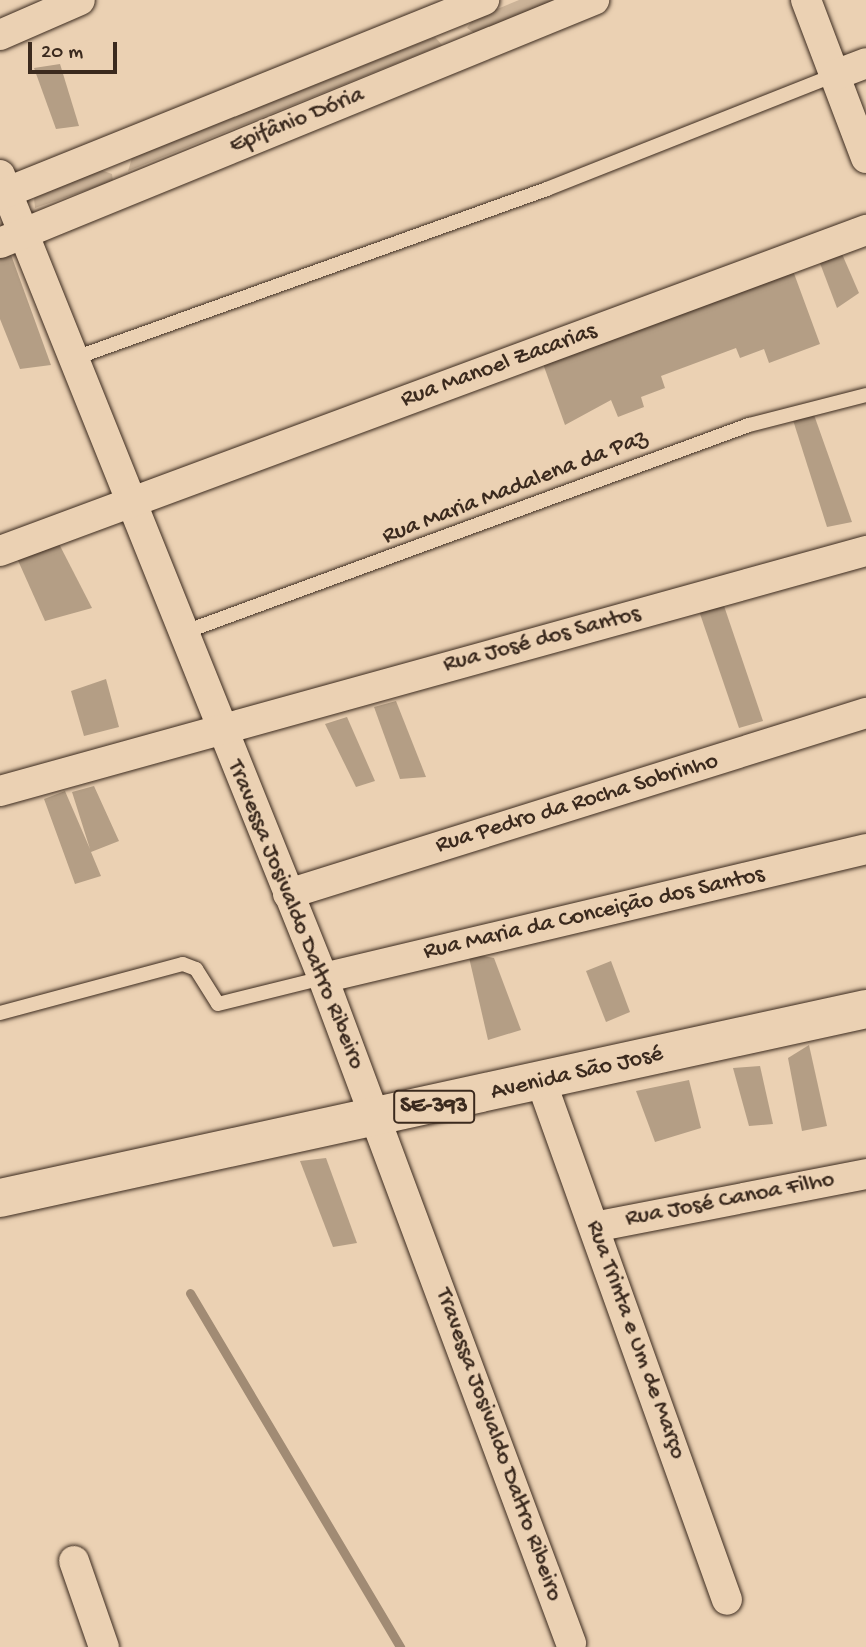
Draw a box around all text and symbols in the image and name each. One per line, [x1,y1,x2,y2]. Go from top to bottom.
scale bar [32,28,121,72]
text: 20 m [41,41,83,66]
street label: Epifânio Dória [226,81,368,161]
street label: Rua Manoel Zacarias [397,317,601,415]
street label: Rua Maria Madalena da Paz [379,424,651,552]
street label: Rua José dos Santos [440,600,644,680]
street label: Rua Pedro da Rocha Sobrinho [432,747,722,861]
street label: Travessa Josivaldo Daltro Ribeiro [220,756,370,1074]
street label: Rua Maria da Conceição dos Santos [421,861,767,967]
street label: Avenida São José [488,1040,666,1108]
road number: SE-393 [392,1088,476,1126]
street label: Rua José Canoa Filho [623,1166,837,1234]
street label: Rua Trinta e Um de Março [578,1217,692,1463]
street label: Travessa Josivaldo Daltro Ribeiro [428,1285,568,1605]

